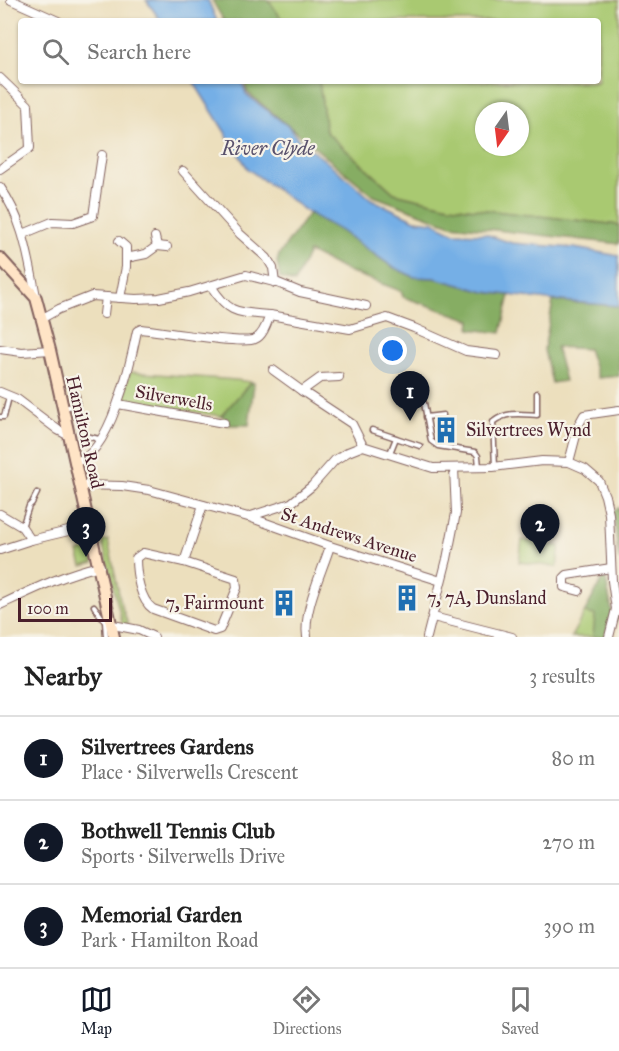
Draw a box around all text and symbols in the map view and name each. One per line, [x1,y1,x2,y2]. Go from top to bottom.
search box [18,18,601,84]
icon: search [39,35,72,68]
text: Search here [87,38,191,65]
north arrow [475,102,529,156]
water label: River Clyde [220,136,315,160]
your location [378,336,407,365]
pin: 1 [390,372,430,421]
street label: Hamilton Road [61,373,109,491]
street label: Silverwells [134,380,214,416]
building icon: Silvertrees Wynd [431,415,461,445]
place label: Silvertrees Wynd [466,419,591,441]
street label: St Andrews Avenue [278,503,420,567]
pin: 2 [520,504,560,554]
pin: 3 [66,508,106,557]
building icon: 7, 7A, Dunsland [392,583,422,613]
place label: 7, 7A, Dunsland [427,587,547,609]
building icon: 7, Fairmount [269,588,299,618]
place label: 7, Fairmount [166,592,265,614]
scale bar [18,595,112,622]
text: 100 m [27,599,69,618]
text: Nearby [24,660,102,692]
text: 3 results [529,664,595,688]
text: Silvertrees Gardens [81,733,254,760]
text: 1 [40,746,47,770]
text: 80 m [552,746,595,770]
text: Place · Silverwells Crescent [81,760,298,784]
text: Bothwell Tennis Club [81,817,275,844]
text: 2 [39,830,48,854]
text: 270 m [542,830,595,854]
text: Sports · Silverwells Drive [81,844,285,868]
text: Memorial Garden [81,901,242,928]
text: 3 [40,914,48,938]
text: 390 m [544,914,595,938]
text: Park · Hamilton Road [81,928,259,952]
tab: Map [80,983,113,1038]
tab: Directions [273,983,341,1038]
tab: Saved [501,983,539,1038]

